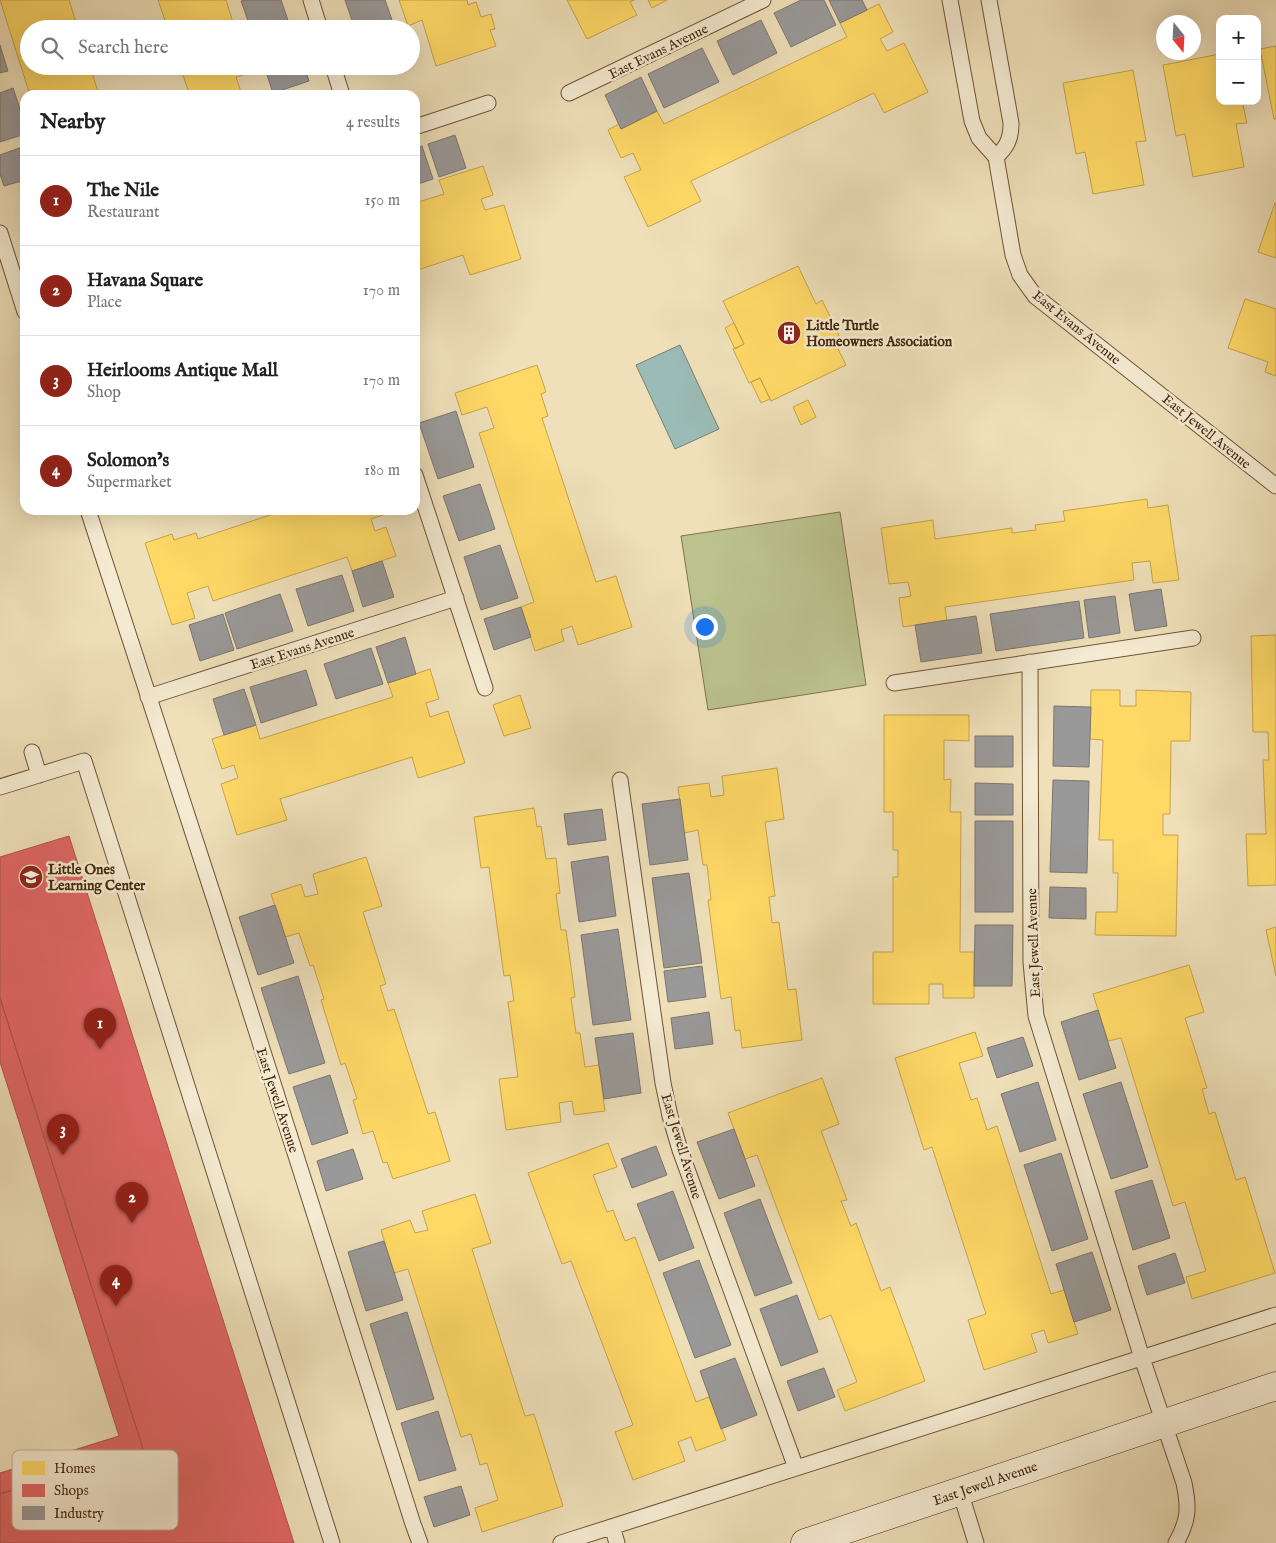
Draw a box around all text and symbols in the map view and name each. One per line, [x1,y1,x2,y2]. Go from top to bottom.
north arrow [1156,15,1201,60]
map controls [1216,15,1261,105]
button: + [1216,15,1261,60]
search box [20,20,420,75]
street label: East Evans Avenue [606,20,712,84]
icon: search [38,34,66,62]
text: Search here [78,36,169,60]
button: − [1216,60,1261,105]
text: Nearby [40,109,105,136]
text: 4 results [346,113,400,133]
text: The Nile [87,179,159,203]
text: 1 [53,191,59,211]
text: 150 m [365,191,400,211]
text: Restaurant [87,203,160,223]
text: Havana Square [87,269,203,293]
text: 2 [52,281,60,301]
text: 170 m [363,281,400,301]
street label: East Evans Avenue [1029,287,1125,369]
text: Place [87,293,122,313]
place label: Little Turtle Homeowners Association [806,317,953,351]
building icon: Little Turtle Homeowners Association [776,320,802,346]
text: Heirlooms Antique Mall [87,359,278,383]
text: 3 [53,371,59,391]
text: 170 m [363,371,400,391]
text: Shop [87,383,121,403]
street label: East Jewell Avenue [1158,390,1255,474]
text: Solomon’s [87,449,169,473]
text: 4 [52,461,60,481]
text: 180 m [364,461,400,481]
text: Supermarket [87,473,172,493]
your location [692,614,718,640]
street label: East Evans Avenue [248,623,357,674]
place label: Little Ones Learning Center [48,861,146,895]
school or university icon: Little Ones Learning Center [18,864,44,890]
street label: East Jewell Avenue [1023,887,1045,998]
pin: 1 [84,1008,116,1049]
street label: East Jewell Avenue [252,1045,303,1156]
street label: East Jewell Avenue [656,1091,706,1202]
pin: 3 [47,1114,79,1155]
pin: 2 [116,1182,148,1223]
pin: 4 [100,1265,132,1306]
legend [12,1450,178,1530]
street label: East Jewell Avenue [931,1457,1041,1510]
text: Homes [54,1460,96,1478]
text: Shops [54,1482,89,1500]
text: Industry [54,1505,104,1523]

